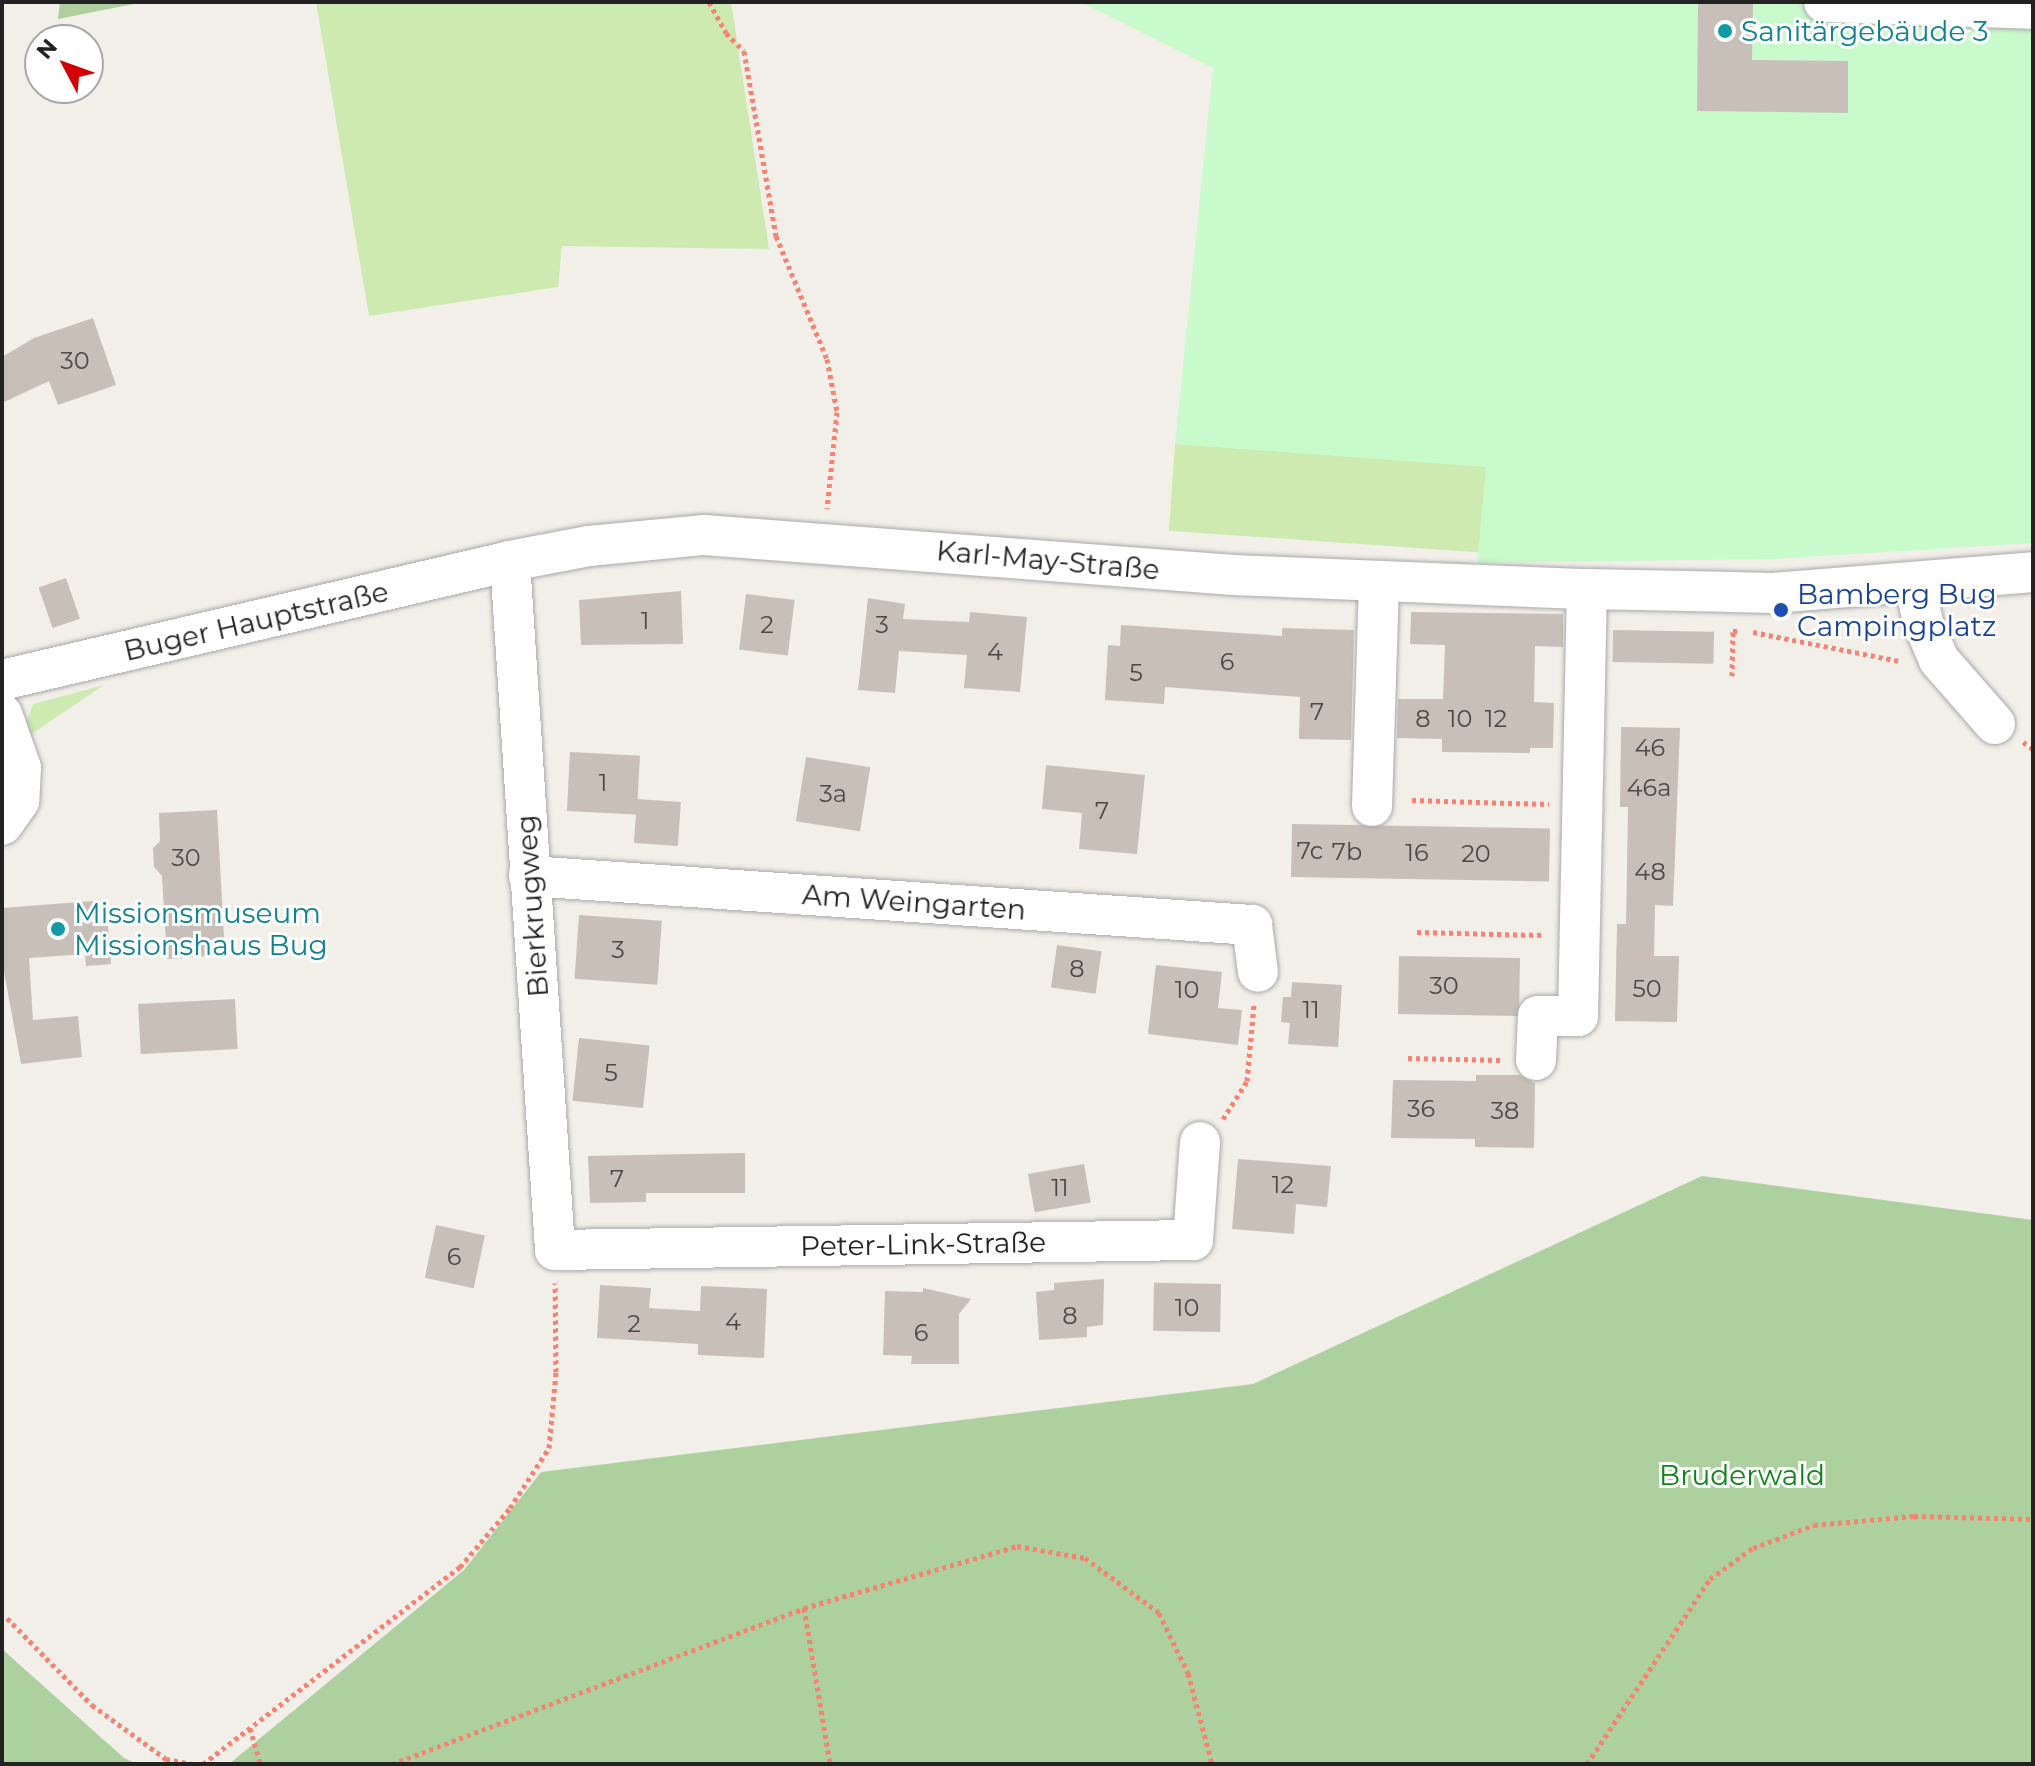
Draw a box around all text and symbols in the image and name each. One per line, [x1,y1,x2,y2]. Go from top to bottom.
place label: Sanitärgebäude 3 [1741,14,1988,48]
marker: Sanitärgebäude 3 [1716,22,1734,40]
north arrow [24,24,104,104]
text: N [31,34,63,65]
house number: 30 [60,347,90,375]
street label: Karl-May-Straße [935,534,1161,586]
street label: Buger Hauptstraße [121,574,391,668]
place label: Bamberg Bug Campingplatz [1797,577,1997,643]
marker: Bamberg Bug Campingplatz [1772,601,1790,619]
house number: 1 [641,607,649,635]
house number: 2 [760,611,774,639]
house number: 3 [875,611,889,639]
house number: 4 [987,638,1003,666]
house number: 6 [1220,648,1234,676]
house number: 5 [1129,659,1143,687]
house number: 7 [1310,698,1324,726]
house number: 8 [1415,705,1431,733]
house number: 10 [1448,705,1472,733]
house number: 12 [1485,705,1507,733]
house number: 46 [1635,734,1665,762]
house number: 1 [599,769,607,797]
house number: 46a [1627,774,1671,802]
house number: 3a [819,780,847,808]
house number: 7 [1095,797,1109,825]
street label: Bierkrugweg [509,814,555,998]
house number: 7c [1297,837,1323,865]
house number: 7b [1332,838,1362,866]
house number: 16 [1405,839,1429,867]
house number: 20 [1461,840,1491,868]
house number: 30 [171,844,201,872]
house number: 48 [1634,858,1666,886]
street label: Am Weingarten [801,877,1027,927]
place label: Missionsmuseum Missionshaus Bug [74,896,328,962]
marker: Missionsmuseum Missionshaus Bug [49,920,67,938]
house number: 3 [611,936,625,964]
house number: 8 [1069,955,1085,983]
house number: 30 [1429,972,1459,1000]
house number: 50 [1632,975,1662,1003]
house number: 10 [1175,976,1199,1004]
house number: 11 [1302,996,1320,1024]
house number: 5 [604,1059,618,1087]
house number: 36 [1407,1095,1435,1123]
house number: 38 [1491,1097,1519,1125]
house number: 7 [610,1165,624,1193]
house number: 12 [1272,1171,1294,1199]
house number: 11 [1051,1174,1069,1202]
street label: Peter-Link-Straße [800,1225,1046,1263]
house number: 6 [447,1243,461,1271]
house number: 10 [1175,1294,1199,1322]
house number: 8 [1062,1302,1078,1330]
house number: 4 [725,1308,741,1336]
house number: 2 [627,1310,641,1338]
house number: 6 [914,1319,928,1347]
park label: Bruderwald [1659,1458,1825,1492]

